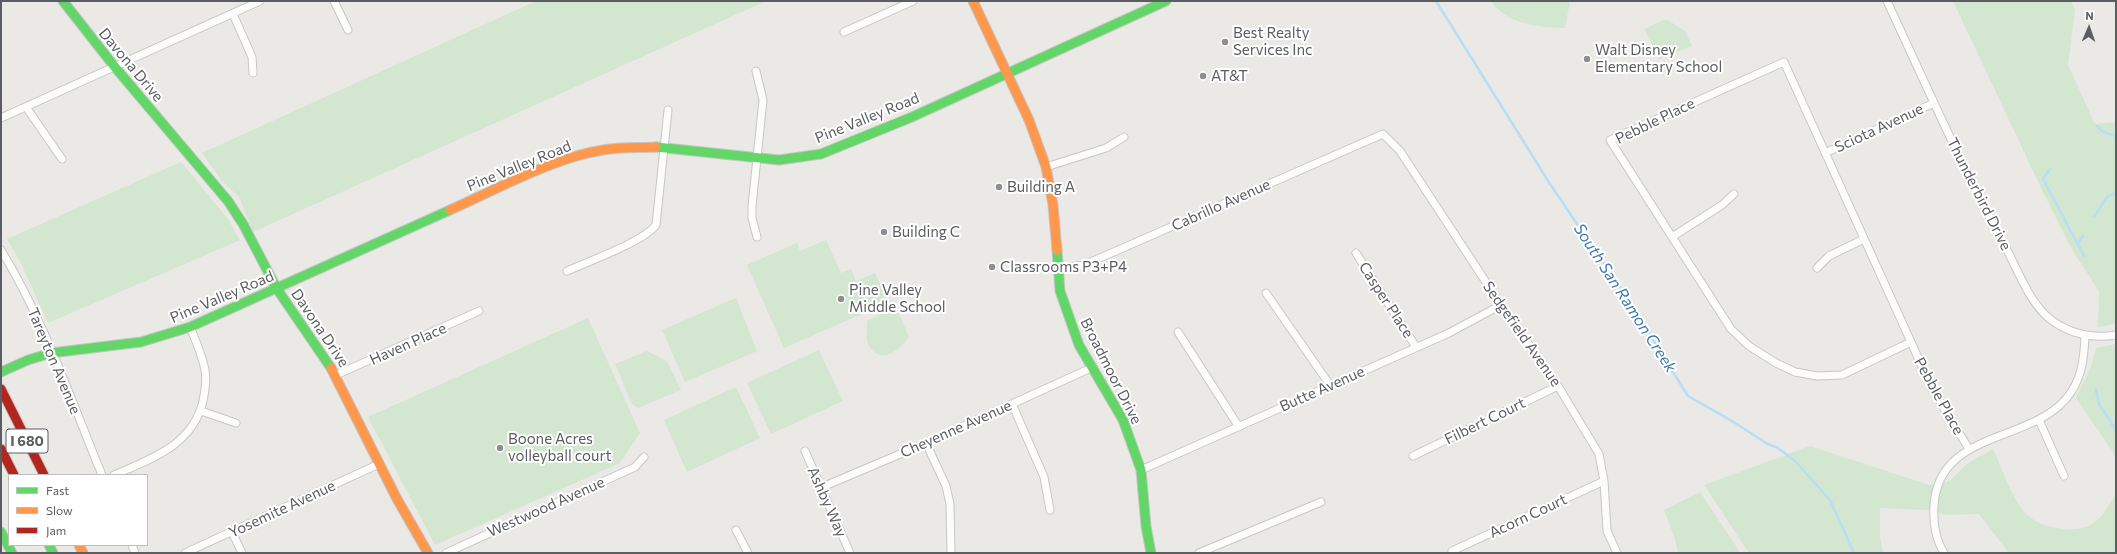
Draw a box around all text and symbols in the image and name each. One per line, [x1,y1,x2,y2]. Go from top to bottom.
north arrow [2069,8,2109,48]
text: N [2085,9,2094,22]
street label: Davona Drive [95,24,167,106]
place label: Best Realty Services Inc [1233,24,1312,59]
marker: Best Realty Services Inc [1220,37,1230,47]
place label: Walt Disney Elementary School [1595,41,1722,76]
marker: Walt Disney Elementary School [1582,54,1592,64]
place label: AT&T [1211,67,1248,85]
marker: AT&T [1198,71,1208,81]
street label: Pine Valley Road [812,89,922,147]
street label: Pebble Place [1612,94,1698,148]
street label: Sciota Avenue [1832,100,1926,156]
street label: Thunderbird Drive [1943,135,2015,253]
street label: Pine Valley Road [464,137,574,195]
street label: Cabrillo Avenue [1169,175,1273,235]
place label: Building A [1007,178,1075,196]
marker: Building A [994,182,1004,192]
water label: South San Ramon Creek [1570,220,1680,376]
place label: Building C [892,223,960,241]
marker: Building C [879,227,889,237]
place label: Classrooms P3+P4 [1000,258,1127,276]
street label: Casper Place [1355,259,1417,341]
marker: Classrooms P3+P4 [987,262,997,272]
street label: Pine Valley Road [167,267,277,327]
street label: Sedgefield Avenue [1479,278,1565,390]
place label: Pine Valley Middle School [849,281,946,316]
street label: Davona Drive [287,285,353,371]
marker: Pine Valley Middle School [836,294,846,304]
street label: Tareyton Avenue [23,305,85,417]
street label: Broadmoor Drive [1076,315,1146,427]
street label: Haven Place [367,319,449,369]
street label: Pebble Place [1910,354,1968,438]
street label: Butte Avenue [1277,362,1367,416]
street label: Filbert Court [1442,394,1528,448]
street label: Cheyenne Avenue [898,396,1014,462]
road number: I 680 [6,429,48,453]
place label: Boone Acres volleyball court [508,430,612,465]
marker: Boone Acres volleyball court [495,443,505,453]
street label: Ashby Way [804,464,850,540]
street label: Westwood Avenue [485,473,607,541]
legend [8,474,148,546]
street label: Yosemite Avenue [226,476,338,542]
text: Fast [46,483,69,497]
street label: Acorn Court [1486,490,1570,542]
text: Slow [46,503,73,517]
text: Jam [46,523,66,537]

